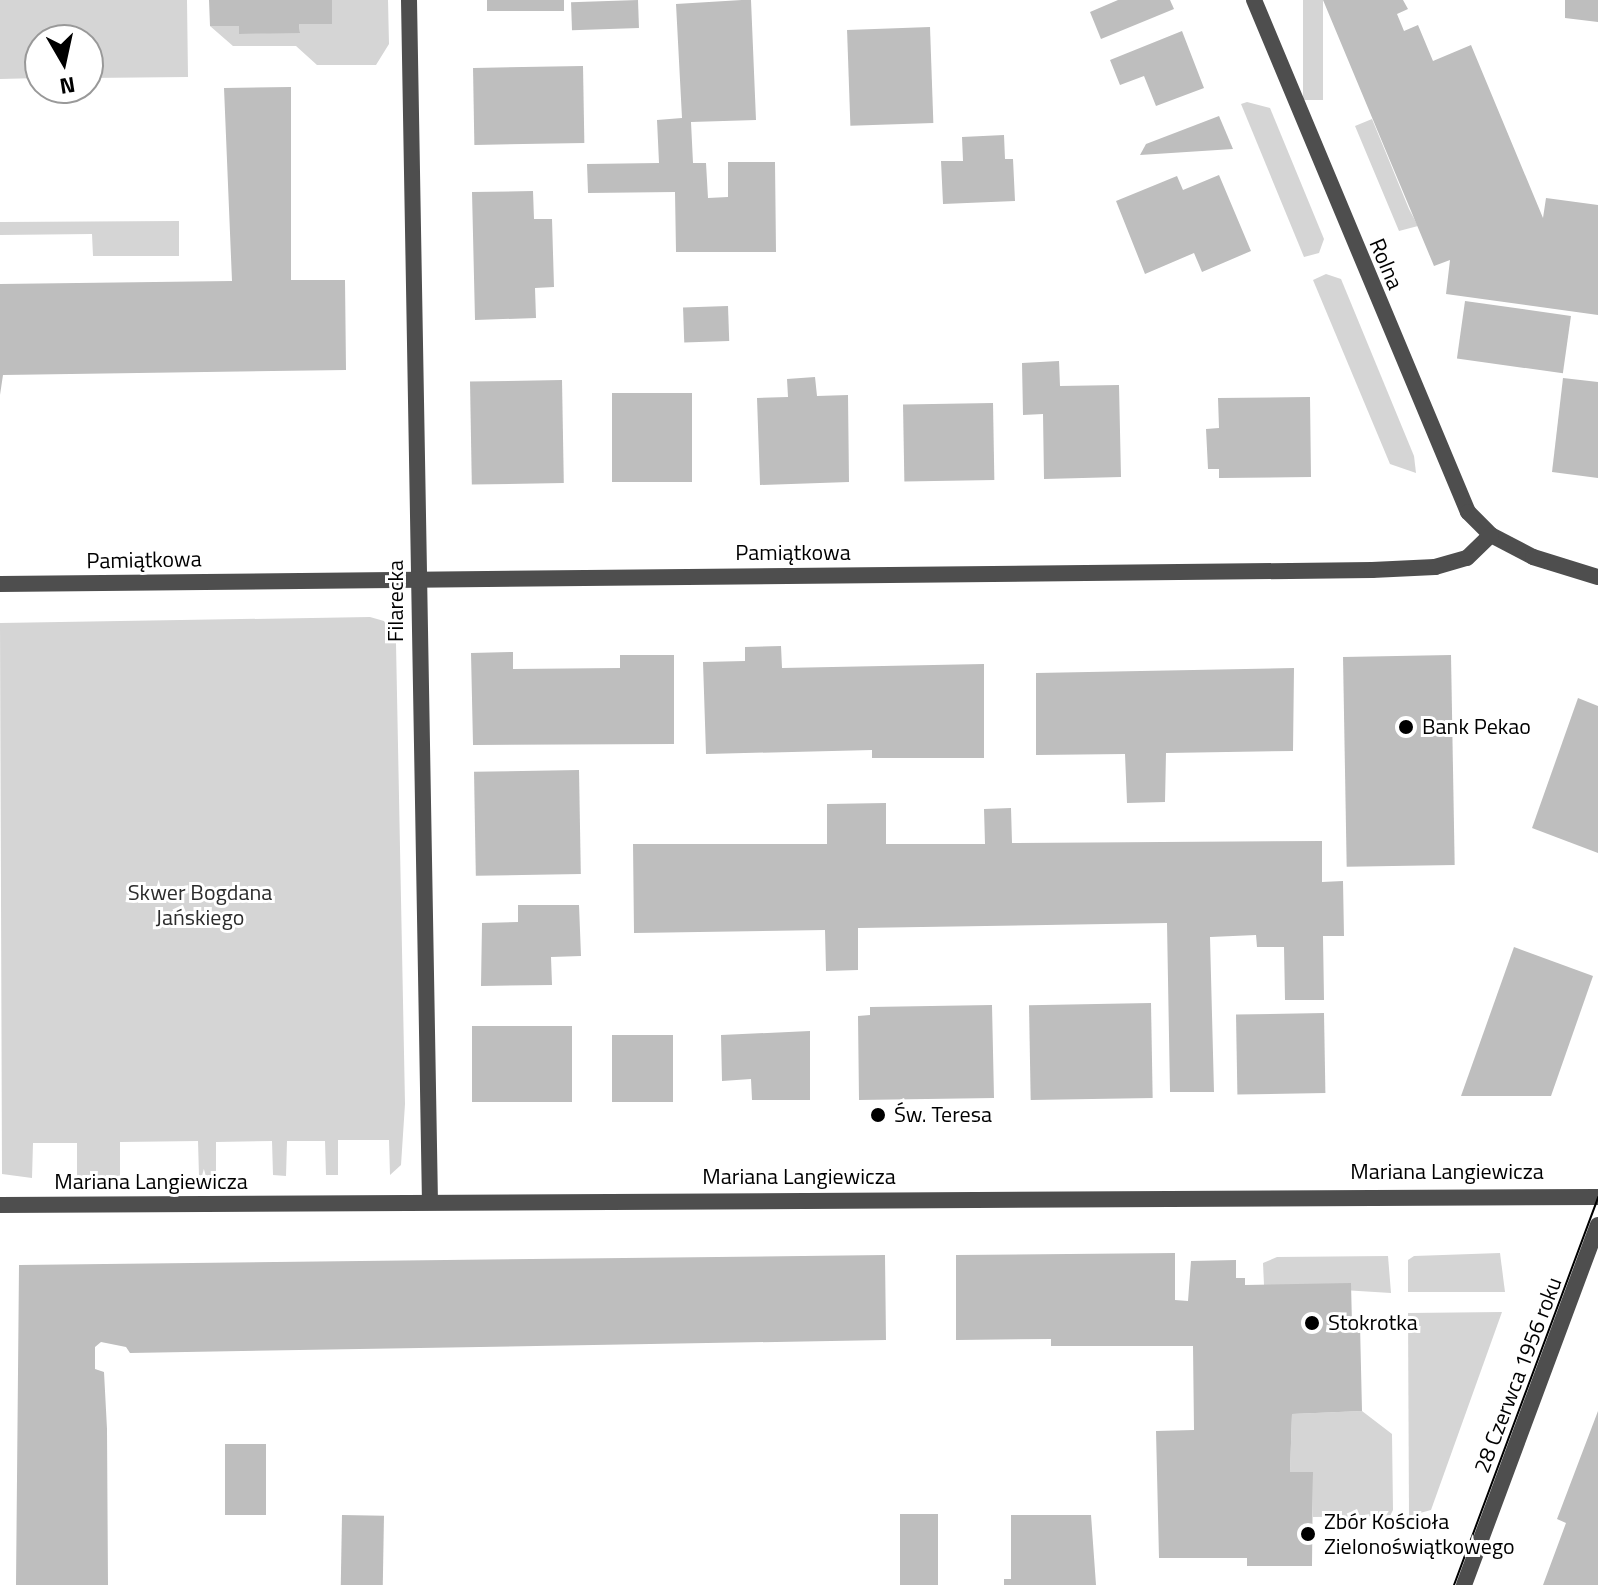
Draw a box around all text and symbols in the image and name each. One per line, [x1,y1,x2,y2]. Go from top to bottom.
north arrow [24,24,104,104]
text: N [57,68,78,104]
street label: Rolna [1364,235,1408,293]
street label: Pamiątkowa [735,540,851,566]
street label: Pamiątkowa [86,546,202,574]
street label: Filarecka [383,560,409,642]
place label: Bank Pekao [1422,714,1531,740]
marker: Bank Pekao [1397,718,1415,736]
park label: Skwer Bogdana Jańskiego [128,879,272,930]
place label: Św. Teresa [894,1102,992,1128]
marker: Św. Teresa [869,1106,887,1124]
street label: Mariana Langiewicza [1350,1159,1544,1185]
street label: Mariana Langiewicza [702,1164,896,1190]
street label: Mariana Langiewicza [54,1169,248,1195]
street label: 28 Czerwca 1956 roku [1468,1273,1568,1477]
place label: Stokrotka [1328,1310,1418,1336]
marker: Stokrotka [1303,1314,1321,1332]
place label: Zbór Kościoła Zielonoświątkowego [1324,1508,1515,1560]
marker: Zbór Kościoła Zielonoświątkowego [1299,1525,1317,1543]

